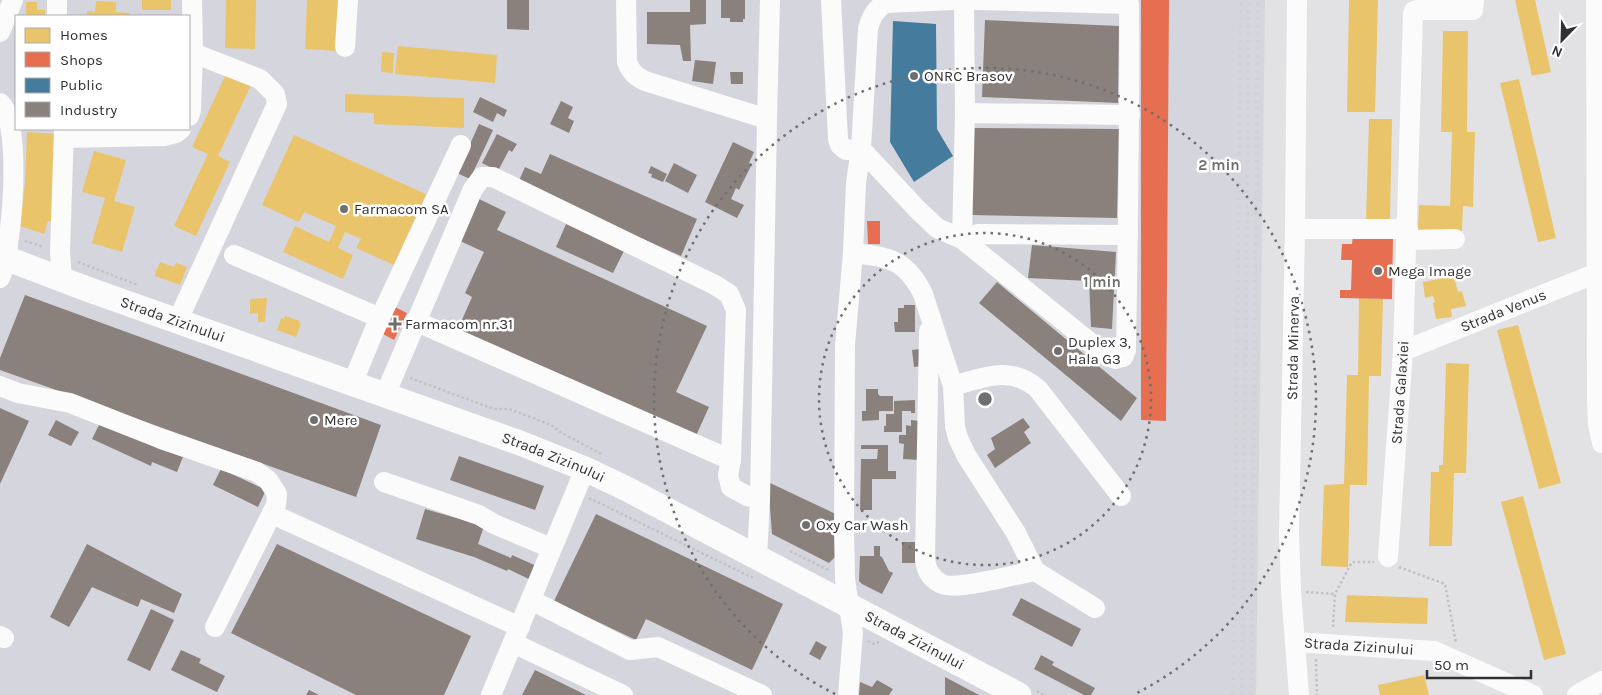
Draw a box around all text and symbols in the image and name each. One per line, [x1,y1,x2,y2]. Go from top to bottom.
legend [15,15,190,130]
north arrow [1537,15,1587,65]
text: Homes [60,26,108,44]
text: N [1549,42,1565,61]
text: Shops [60,51,103,69]
place label: ONRC Brasov [924,67,1013,85]
marker: ONRC Brasov [908,70,920,82]
text: Public [60,76,103,94]
text: Industry [60,101,117,119]
text: 2 min [1198,156,1240,174]
place label: Farmacom SA [354,200,449,218]
marker: Farmacom SA [338,203,350,215]
place label: Mega Image [1388,262,1471,280]
marker: Mega Image [1372,265,1384,277]
text: 1 min [1083,273,1121,291]
street label: Strada Venus [1458,285,1549,336]
street label: Strada Zizinului [118,293,228,346]
street label: Strada Minerva [1283,296,1303,400]
place label: Farmacom nr.31 [405,315,513,333]
marker: Farmacom nr.31 [389,318,401,330]
place label: Duplex 3, Hala G3 [1068,333,1131,368]
street label: Strada Galaxiei [1387,340,1412,445]
marker: Duplex 3, Hala G3 [1052,345,1064,357]
centre of rings [976,390,994,408]
place label: Mere [324,411,358,429]
marker: Mere [308,414,320,426]
street label: Strada Zizinului [499,428,608,486]
place label: Oxy Car Wash [816,516,908,534]
marker: Oxy Car Wash [800,519,812,531]
street label: Strada Zizinului [862,607,967,674]
street label: Strada Zizinului [1303,634,1414,659]
scale bar [1427,648,1531,680]
text: 50 m [1434,656,1469,674]

